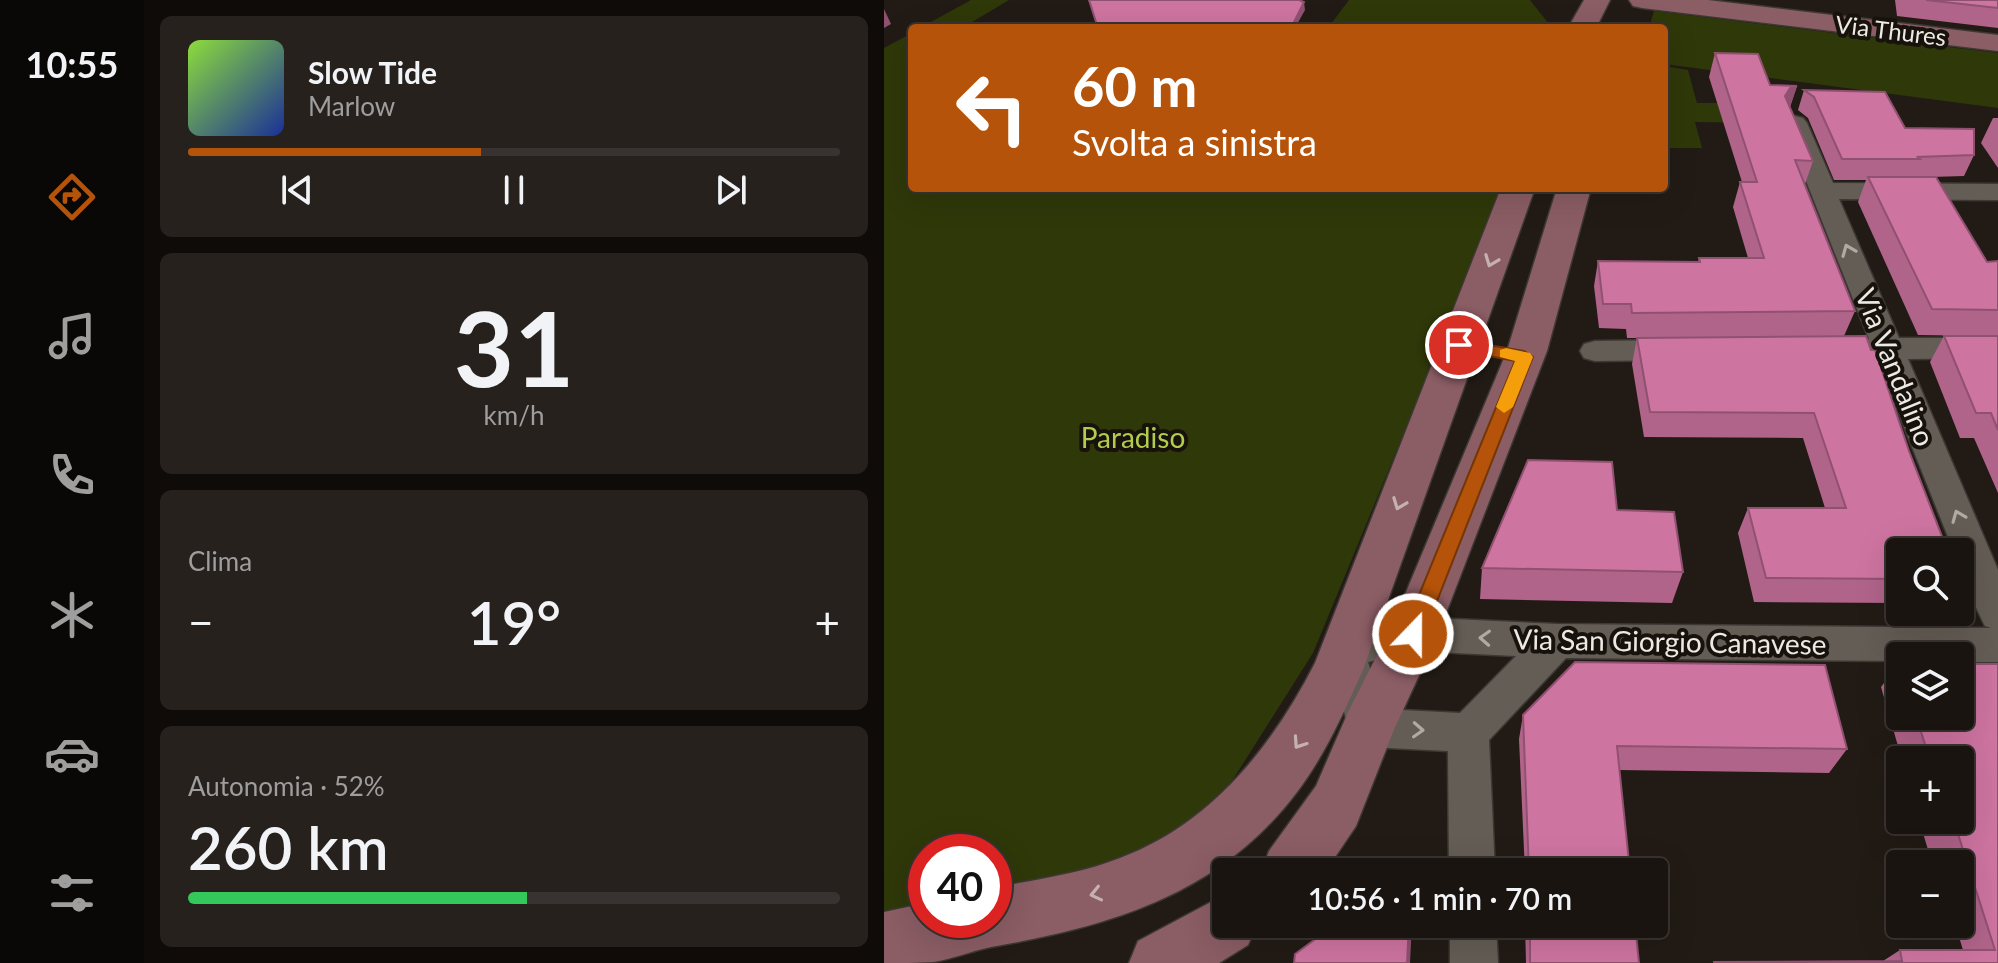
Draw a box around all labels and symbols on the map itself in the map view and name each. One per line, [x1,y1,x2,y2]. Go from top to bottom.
street label: Via Thures [1834,9,1948,51]
one-way arrow [1841,244,1858,258]
one-way arrow [1484,253,1501,267]
street label: Via Vandalino [1849,283,1943,451]
pin [1425,311,1493,379]
park label: Paradiso [1081,420,1185,454]
one-way arrow [1392,497,1409,511]
one-way arrow [1951,510,1967,524]
position arrow [1371,592,1455,676]
street label: Via San Giorgio Canavese [1513,621,1827,661]
one-way arrow [1478,630,1491,647]
one-way arrow [1412,722,1425,739]
one-way arrow [1294,735,1309,749]
speed limit sign: 40 [908,834,1012,938]
one-way arrow [1090,885,1103,902]

